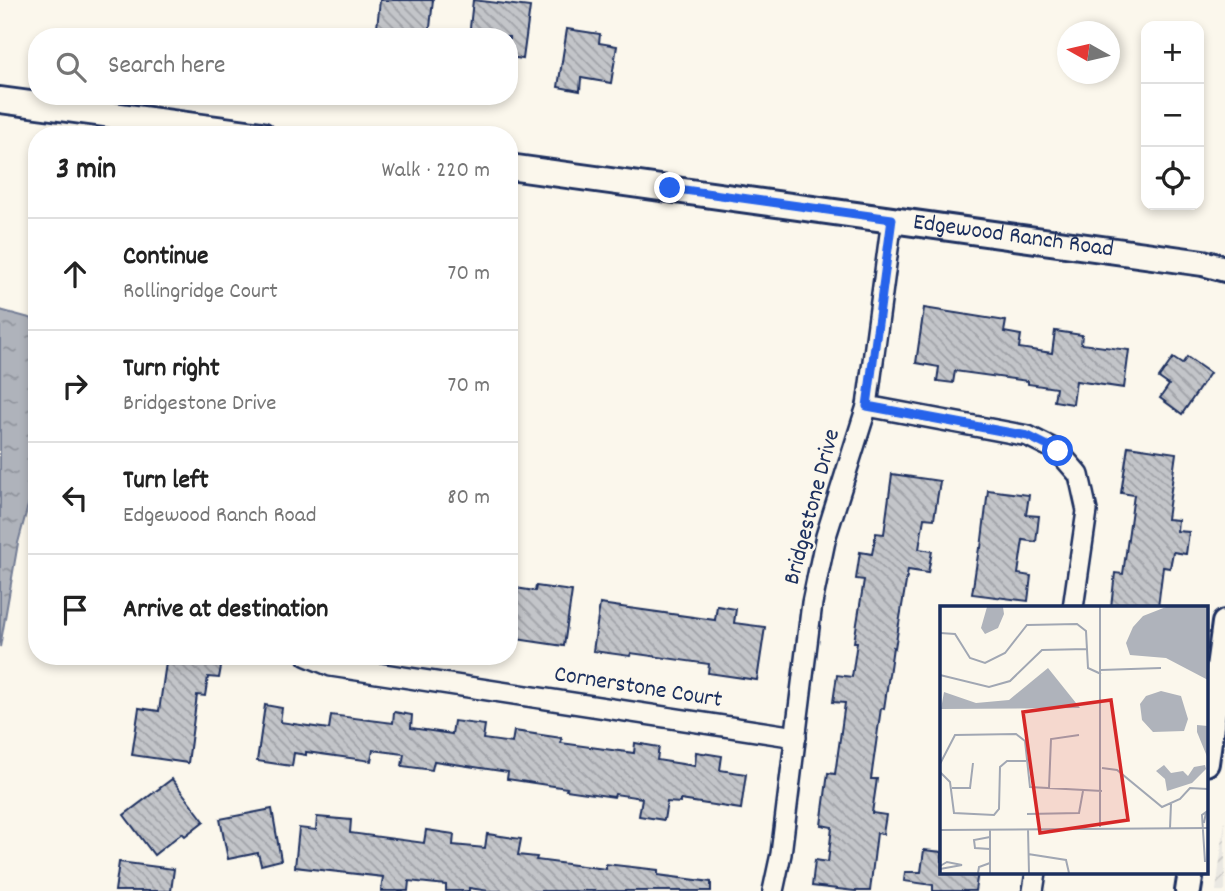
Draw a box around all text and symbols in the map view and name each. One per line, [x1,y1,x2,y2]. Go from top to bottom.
north arrow [1057,21,1120,84]
map controls [1141,21,1204,210]
button: + [1141,21,1204,84]
search box [28,28,518,105]
icon: search [52,48,90,86]
text: Search here [108,48,226,85]
button: − [1141,84,1204,147]
button: locate [1141,147,1204,210]
text: 3 min [56,150,116,193]
text: Walk · 220 m [382,155,490,188]
route end [654,172,685,203]
street label: Edgewood Ranch Road [911,206,1116,267]
text: Continue [123,239,208,276]
icon: ahead [56,255,94,293]
text: 70 m [448,258,490,291]
text: Rollingridge Court [123,276,278,309]
text: Turn right [123,351,220,388]
icon: right [56,367,94,405]
text: 70 m [448,370,490,403]
text: Bridgestone Drive [123,388,276,421]
street label: Bridgestone Drive [776,425,850,589]
route start [1042,435,1073,466]
text: Turn left [123,463,209,500]
icon: left [56,479,94,517]
text: 80 m [447,482,490,515]
text: Edgewood Ranch Road [123,500,316,533]
icon: arrive [56,591,94,629]
text: Arrive at destination [123,592,328,629]
inset map [940,606,1208,874]
street label: Cornerstone Court [552,658,724,718]

